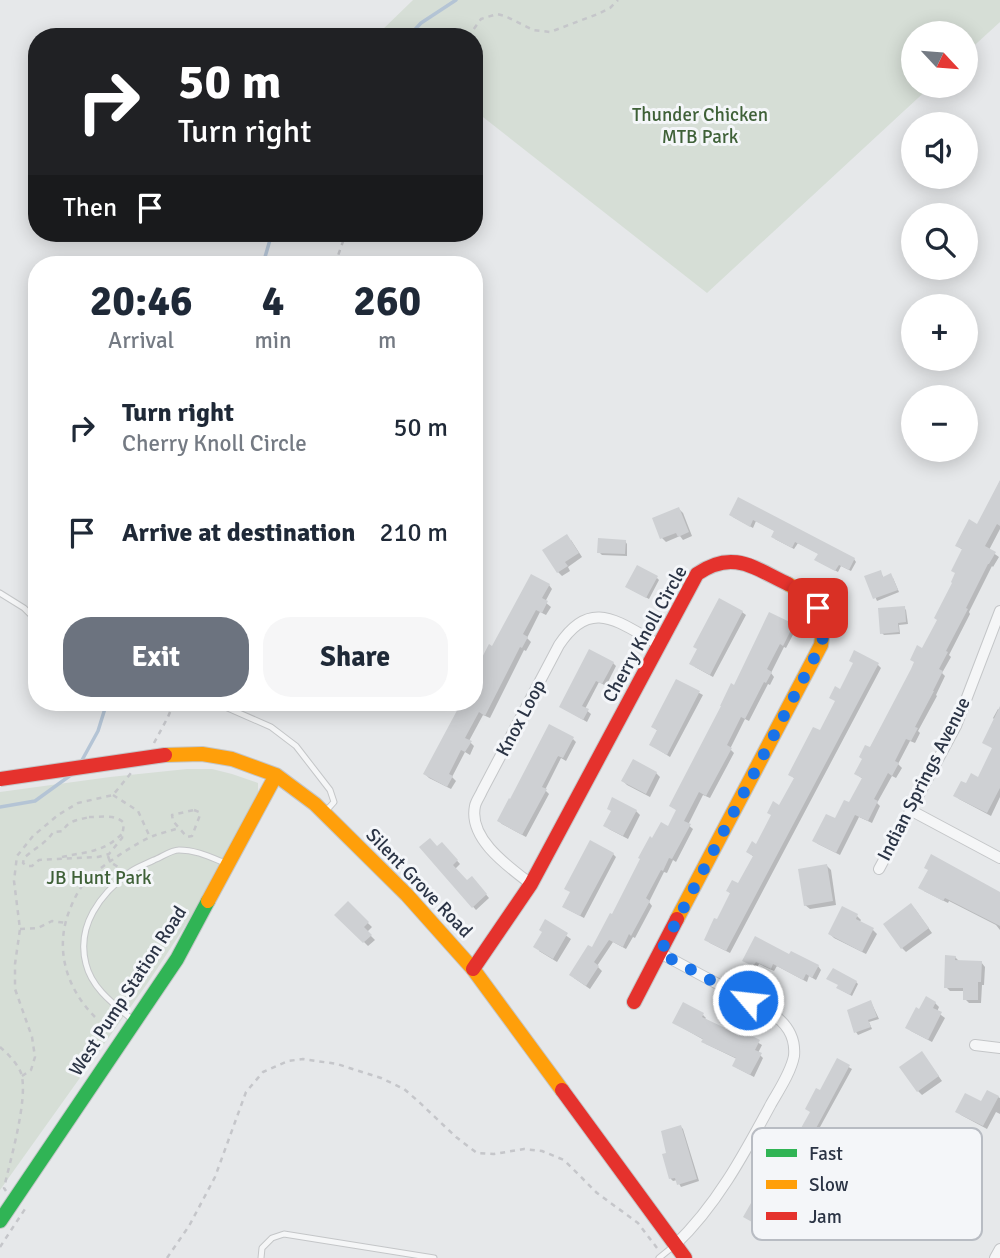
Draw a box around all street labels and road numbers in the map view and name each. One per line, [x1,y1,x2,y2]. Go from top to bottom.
street label: Cherry Knoll Circle [597,561,693,707]
street label: Knox Loop [491,676,551,760]
street label: Indian Springs Avenue [872,693,976,865]
street label: Silent Grove Road [361,823,477,943]
street label: West Pump Station Road [64,901,192,1081]

